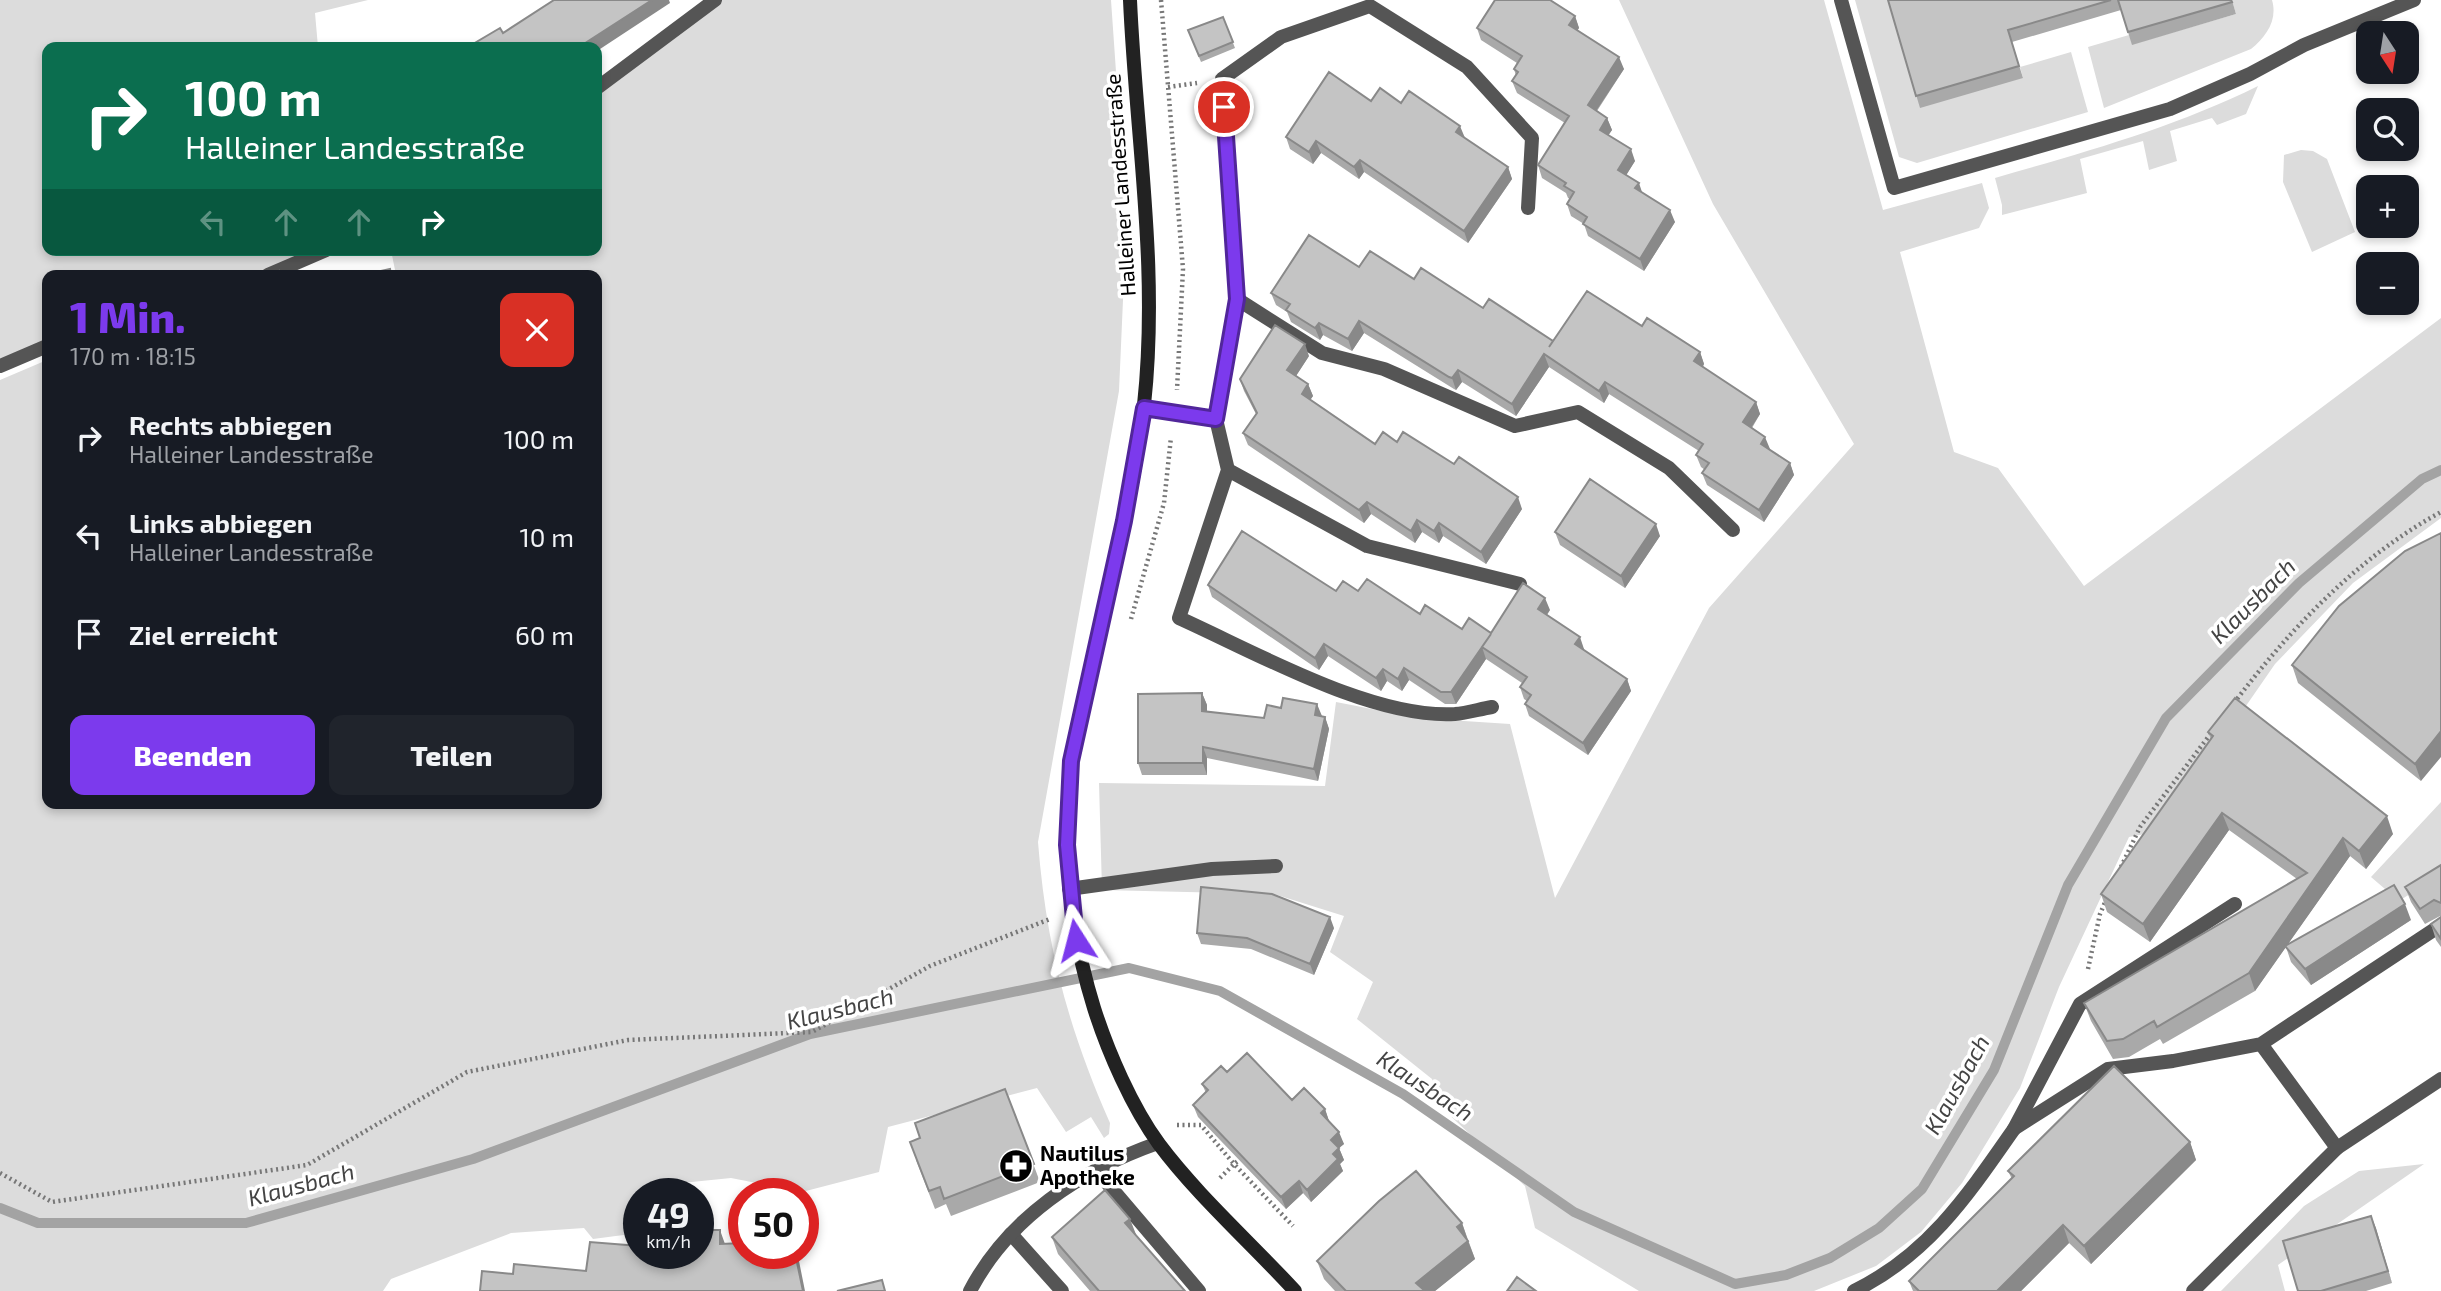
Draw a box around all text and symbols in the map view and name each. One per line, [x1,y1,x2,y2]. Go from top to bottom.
north arrow [2356,21,2418,84]
map controls [2356,21,2419,315]
text: 100 m [185,67,322,126]
icon: right [70,70,161,161]
street label: Halleiner Landesstraße [1099,73,1140,297]
pin [1194,77,1254,137]
icon: arrive [1205,88,1243,126]
button: search [2356,98,2419,161]
text: Halleiner Landesstraße [185,127,525,165]
button: + [2356,175,2419,238]
icon: left [194,203,232,241]
icon: ahead [267,203,305,241]
icon: ahead [340,203,378,241]
icon: right [413,203,451,241]
button: − [2356,252,2419,315]
text: 1 Min. [70,291,186,341]
button: close [500,293,574,367]
text: 170 m · 18:15 [70,342,196,370]
text: Rechts abbiegen [129,409,332,440]
icon: right [70,419,108,457]
text: 100 m [504,423,574,454]
text: Halleiner Landesstraße [129,440,374,468]
text: Links abbiegen [129,507,313,538]
icon: left [70,517,108,555]
text: 10 m [519,521,574,552]
text: Halleiner Landesstraße [129,538,374,566]
water label: Klausbach [2204,552,2301,649]
icon: arrive [70,615,108,653]
text: Ziel erreicht [129,619,278,650]
text: 60 m [515,619,574,650]
button: Beenden [70,715,315,795]
button: Teilen [329,715,574,795]
position arrow [1039,903,1113,977]
water label: Klausbach [783,981,896,1035]
water label: Klausbach [1917,1030,1995,1139]
water label: Klausbach [1372,1044,1479,1127]
place label: Nautilus Apotheke [1040,1140,1135,1189]
pharmacy icon: Nautilus Apotheke [997,1147,1035,1185]
water label: Klausbach [244,1156,357,1212]
speed limit sign: 50 [728,1178,819,1269]
text: 49 [647,1193,690,1235]
text: km/h [646,1230,691,1252]

